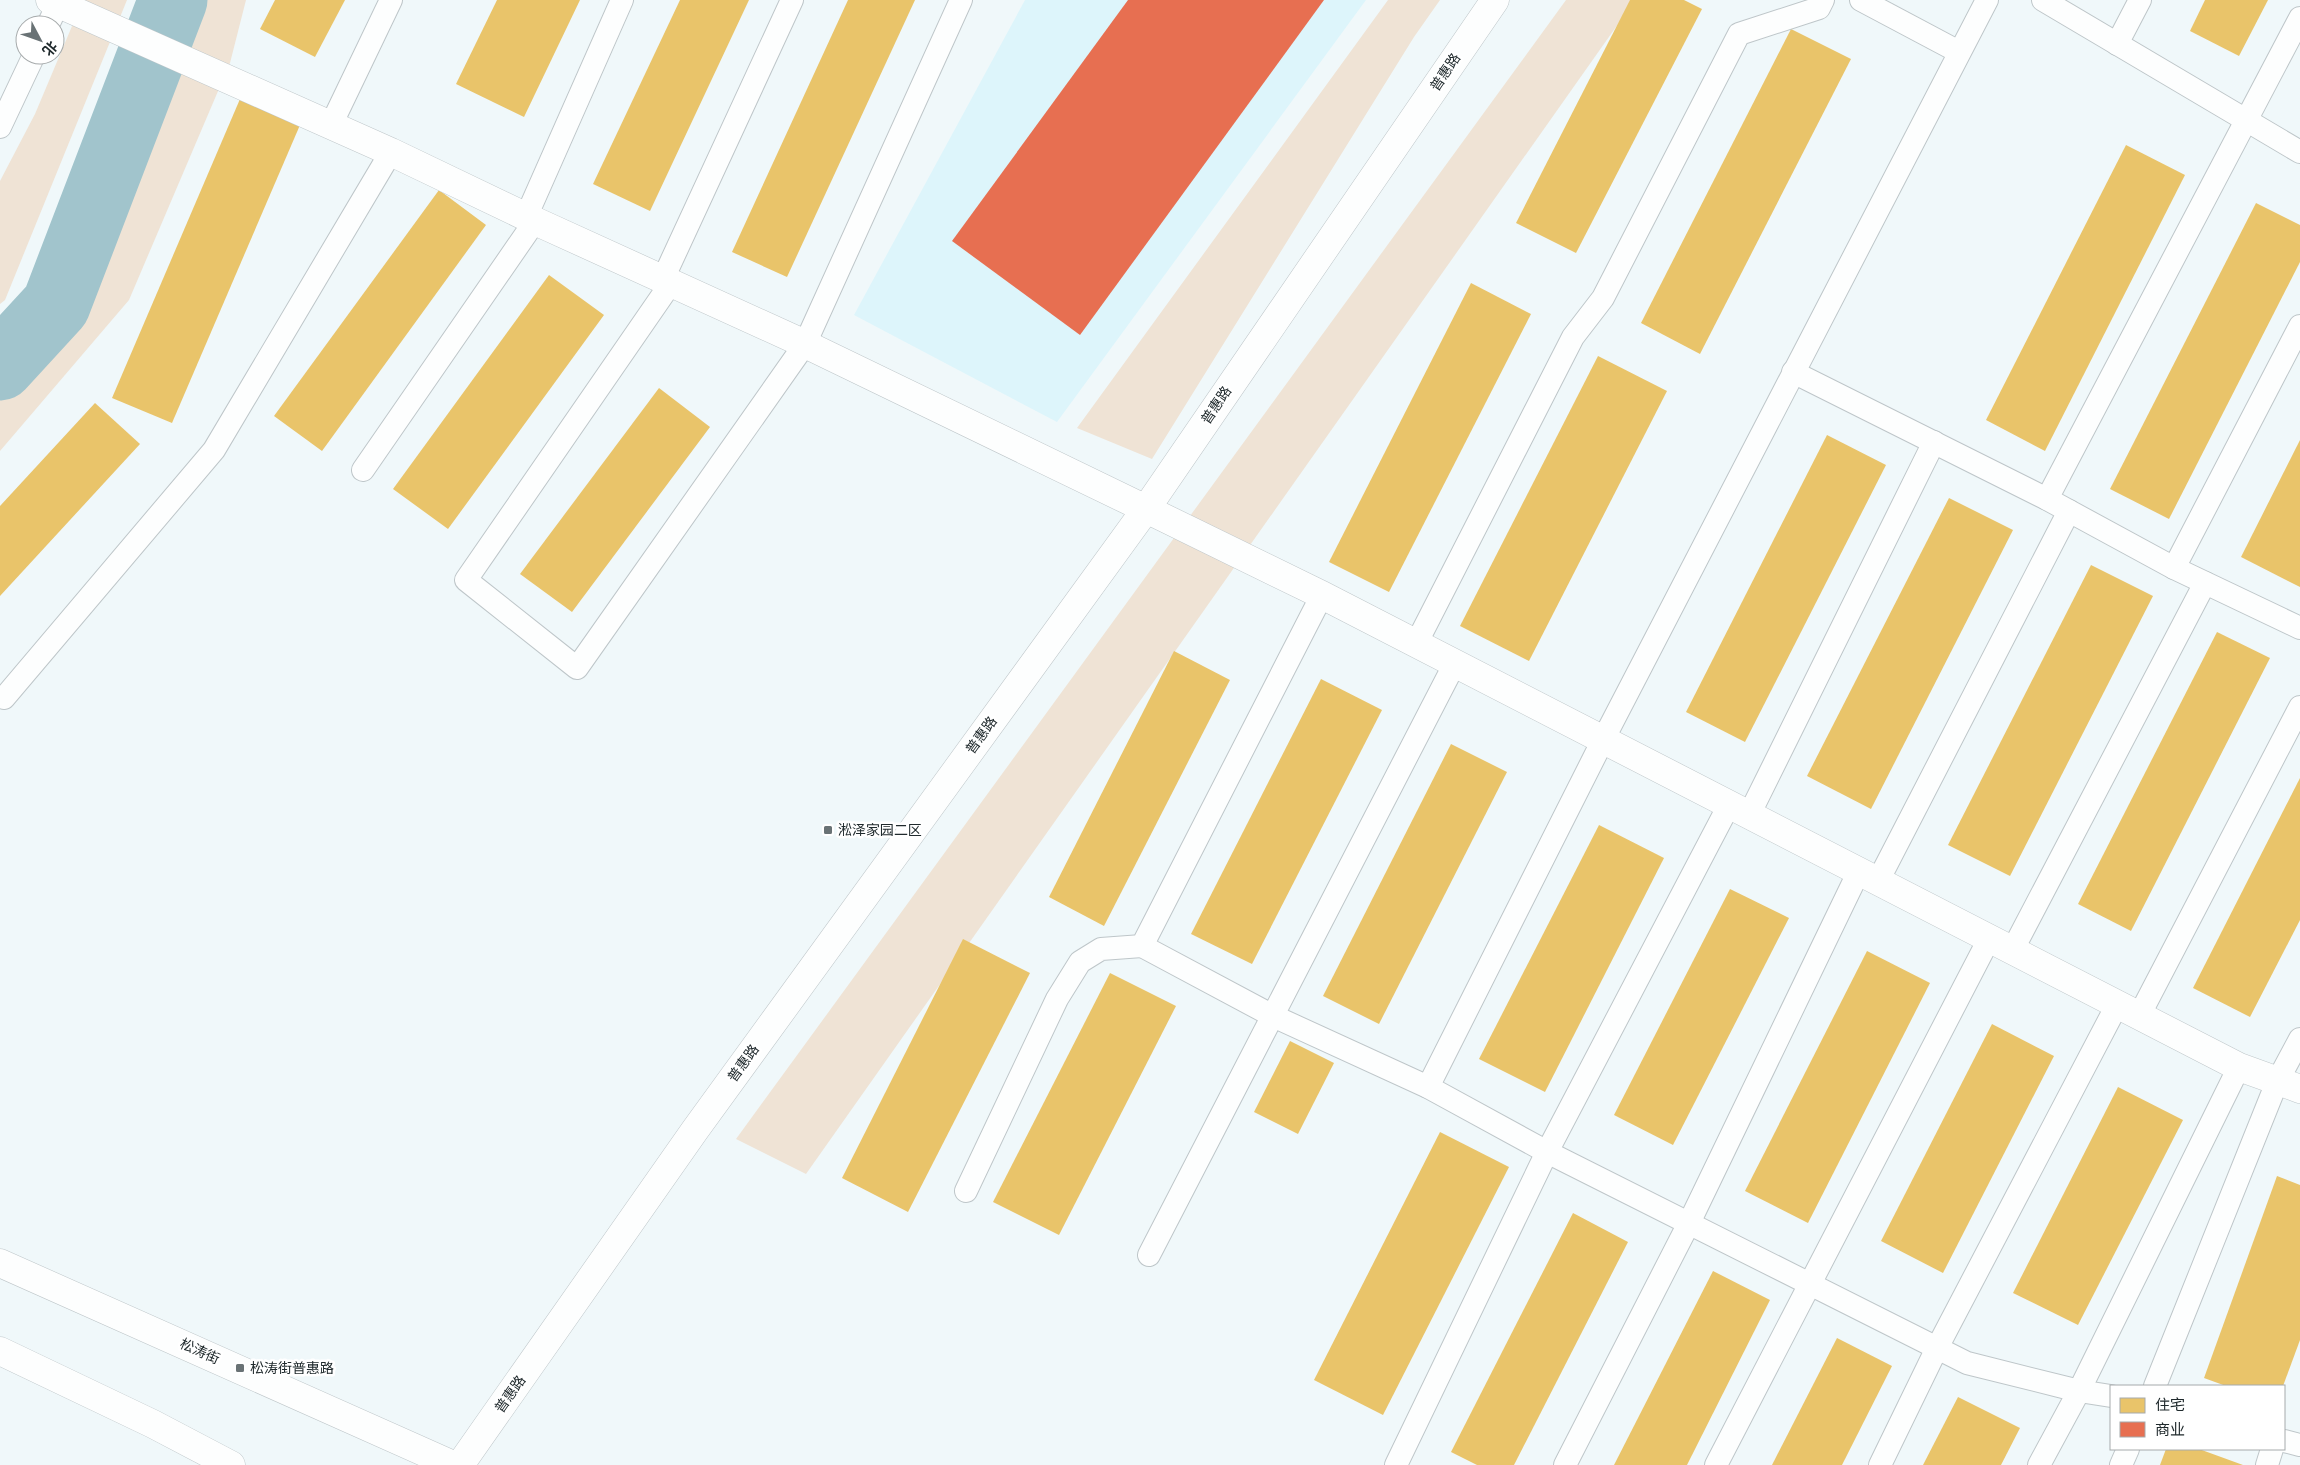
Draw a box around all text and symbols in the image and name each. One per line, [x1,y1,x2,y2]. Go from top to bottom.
north arrow [15,15,65,65]
text: 北 [38,37,61,60]
street label: 普惠路 [1426,50,1464,94]
street label: 普惠路 [1197,383,1235,427]
street label: 普惠路 [961,713,1001,757]
place label: 淞泽家园二区 [838,821,922,839]
marker: 淞泽家园二区 [822,824,834,836]
street label: 普惠路 [723,1041,763,1085]
street label: 松涛街 [177,1334,223,1368]
place label: 松涛街普惠路 [250,1359,334,1377]
marker: 松涛街普惠路 [234,1362,246,1374]
street label: 普惠路 [491,1372,529,1416]
legend [2110,1385,2285,1450]
text: 住宅 [2155,1395,2185,1415]
text: 商业 [2155,1420,2185,1440]

